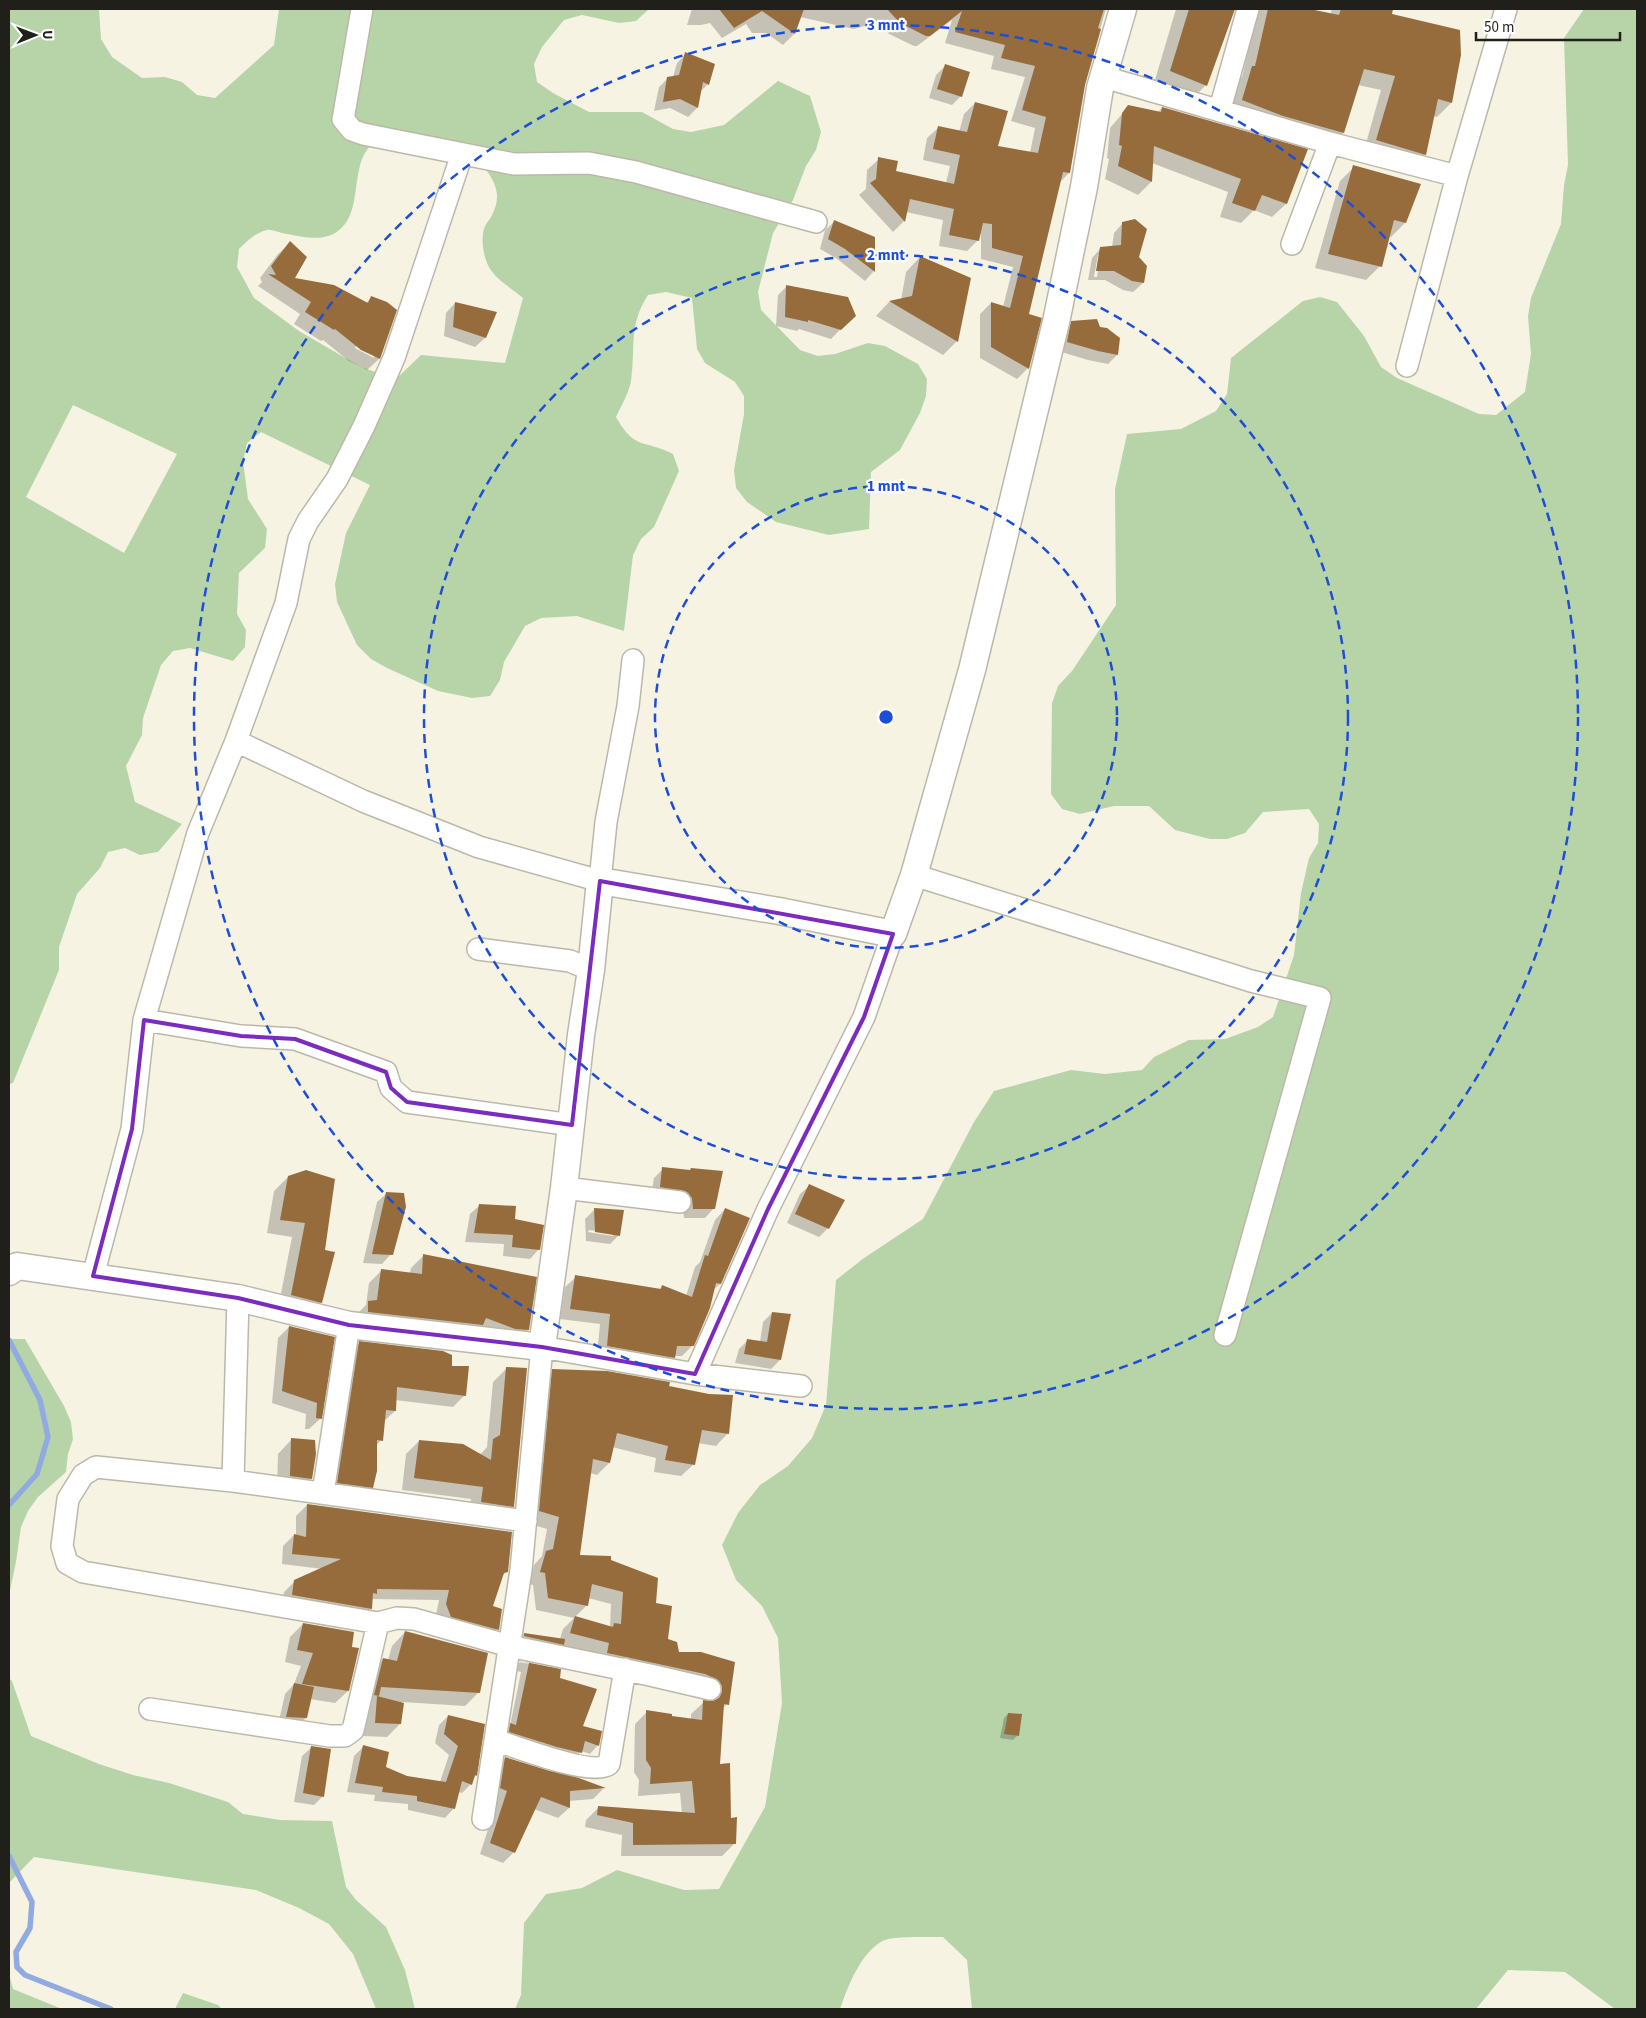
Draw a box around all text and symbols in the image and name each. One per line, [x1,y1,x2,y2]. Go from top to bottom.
north arrow [10,10,60,60]
scale bar [1476,10,1620,42]
text: 3 mnt [867,15,905,36]
text: 50 m [1484,17,1514,38]
text: U [37,30,57,40]
text: 2 mnt [867,245,905,266]
text: 1 mnt [867,476,905,497]
centre of rings [877,708,895,726]

